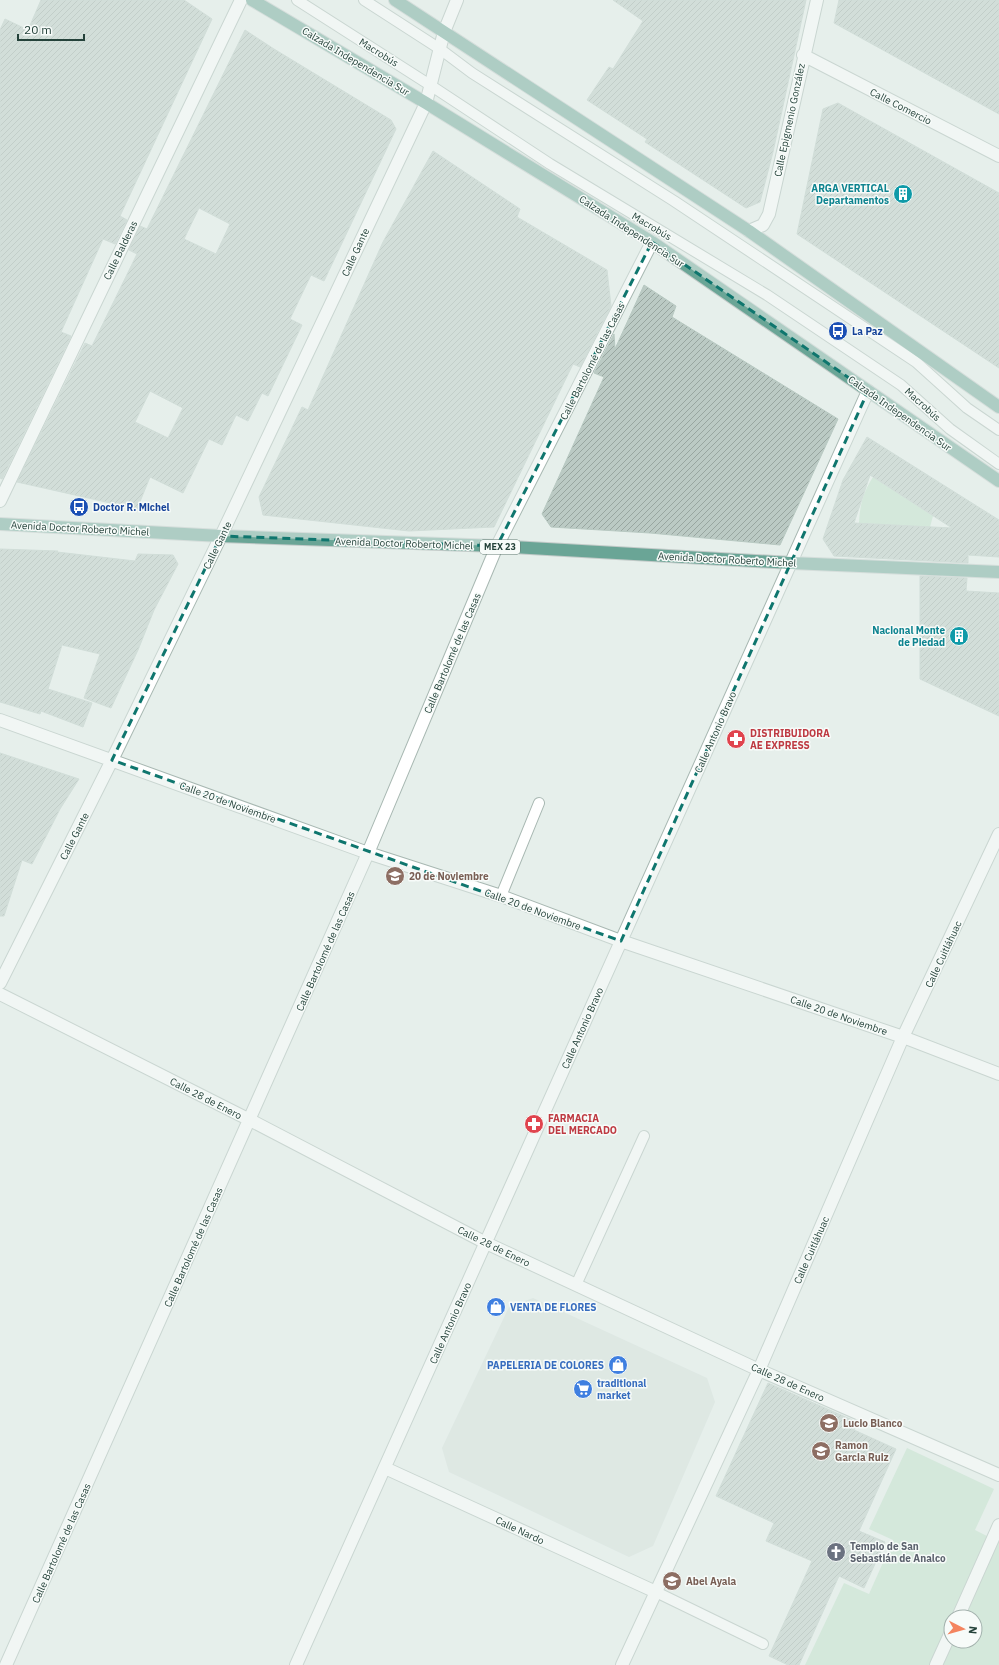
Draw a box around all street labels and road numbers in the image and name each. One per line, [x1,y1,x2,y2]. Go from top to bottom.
street label: Calzada Independencia Sur [300,24,412,99]
street label: Macrobús [357,35,401,70]
street label: Calle Epigmenio González [771,62,808,178]
street label: Calle Comercio [868,85,934,128]
street label: Calzada Independencia Sur [577,192,687,271]
street label: Macrobús [630,210,674,243]
street label: Calle Balderas [100,218,140,282]
street label: Calle Gante [339,226,372,278]
street label: Calle Bartolomé de las Casas [557,300,628,422]
street label: Calzada Independencia Sur [846,373,954,454]
street label: Macrobús [902,385,943,424]
street label: Avenida Doctor Roberto Michel [10,518,150,539]
street label: Calle Gante [200,519,235,571]
street label: Avenida Doctor Roberto Michel [335,535,474,552]
road number: MEX 23 [480,540,520,554]
street label: Avenida Doctor Roberto Michel [657,549,797,570]
street label: Calle Bartolomé de las Casas [421,591,484,716]
street label: Calle Antonio Bravo [692,689,739,775]
street label: Calle 20 de Noviembre [178,779,278,826]
street label: Calle Gante [57,810,92,862]
street label: Calle 20 de Noviembre [483,886,583,933]
street label: Calle Bartolomé de las Casas [293,889,358,1013]
street label: Calle Cuitláhuac [922,919,965,990]
street label: Calle Antonio Bravo [559,985,606,1071]
street label: Calle 20 de Noviembre [789,993,890,1038]
street label: Calle 28 de Enero [168,1075,244,1122]
street label: Calle Bartolomé de las Casas [161,1185,226,1309]
street label: Calle Cuitláhuac [791,1214,832,1286]
street label: Calle 28 de Enero [455,1223,532,1270]
street label: Calle Antonio Bravo [427,1280,474,1366]
street label: Calle 28 de Enero [749,1360,827,1405]
street label: Calle Bartolomé de las Casas [29,1481,94,1605]
street label: Calle Nardo [493,1514,547,1548]

